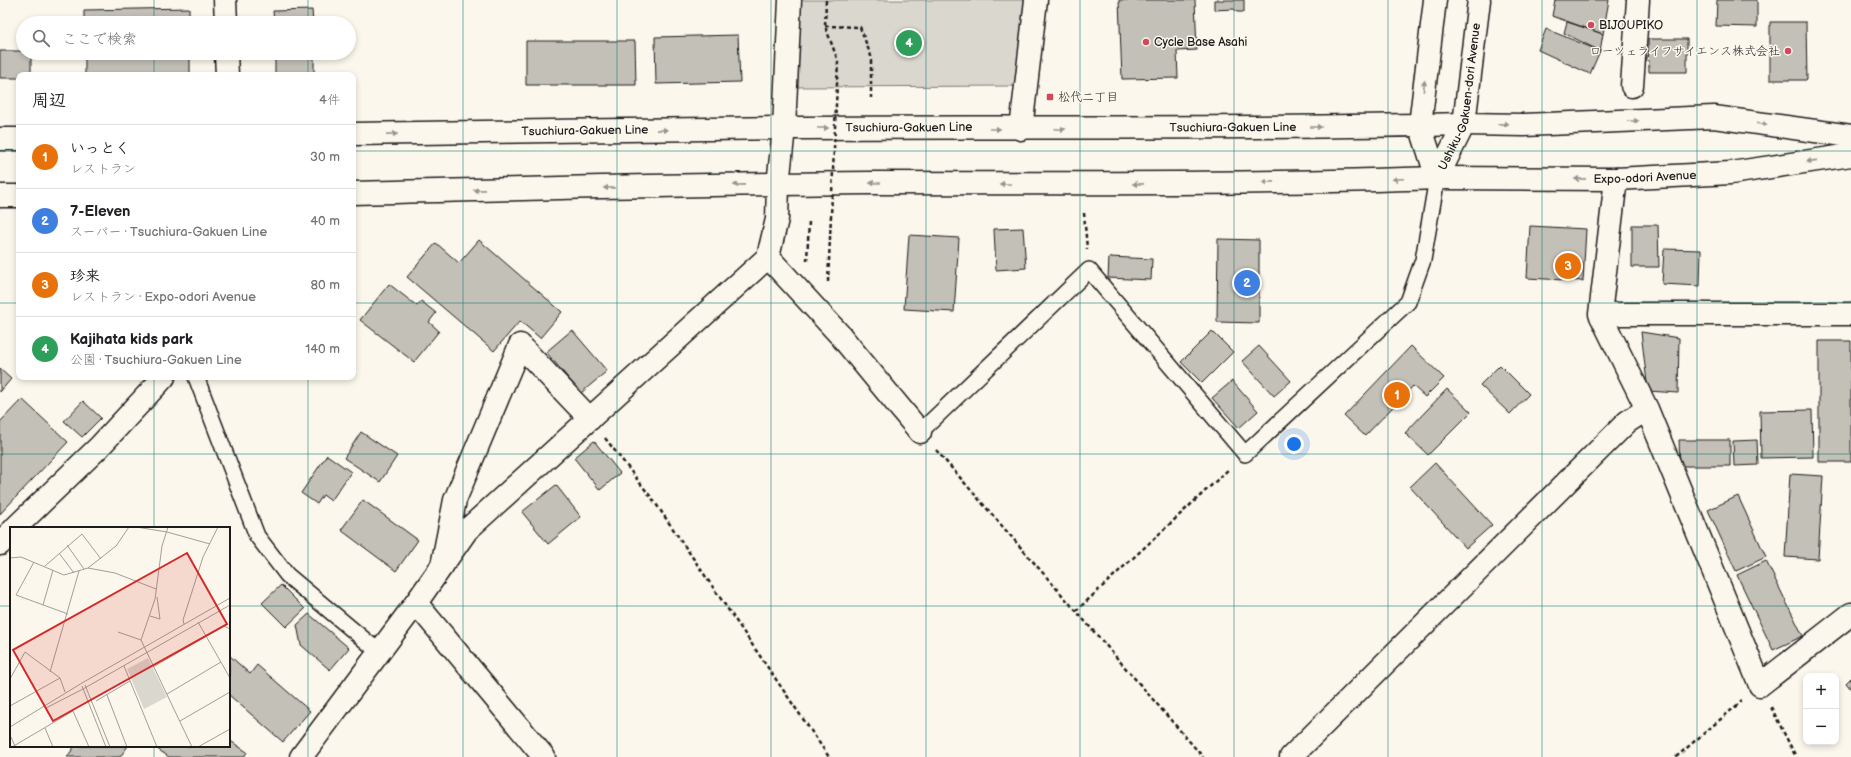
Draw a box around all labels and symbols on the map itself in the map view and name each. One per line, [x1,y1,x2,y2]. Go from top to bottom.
place label: BIJOUPIKO [1599,18,1663,33]
marker: BIJOUPIKO [1586,20,1596,30]
street label: Ushiku-Gakuen-dori Avenue [1435,22,1484,172]
pin: 4 [896,28,922,58]
place label: Cycle Base Asahi [1154,35,1248,50]
marker: Cycle Base Asahi [1141,37,1151,47]
place label: ローツェライフサイエンス株式会社 [1589,44,1780,59]
marker: ローツェライフサイエンス株式会社 [1783,46,1793,56]
one-way arrow [1421,80,1427,92]
place label: 松代二丁目 [1058,90,1118,105]
marker: 松代二丁目 [1045,92,1055,102]
one-way arrow [1627,117,1639,124]
street label: Tsuchiura-Gakuen Line [1170,119,1296,135]
street label: Tsuchiura-Gakuen Line [846,120,972,135]
one-way arrow [1497,121,1510,127]
one-way arrow [1756,121,1769,127]
street label: Tsuchiura-Gakuen Line [521,122,649,139]
one-way arrow [1310,124,1323,130]
one-way arrow [817,125,830,131]
one-way arrow [656,126,668,133]
one-way arrow [989,126,1002,132]
one-way arrow [1054,126,1067,132]
one-way arrow [386,130,398,137]
one-way arrow [1806,158,1818,164]
street label: Expo-odori Avenue [1593,167,1697,187]
one-way arrow [1392,176,1404,183]
one-way arrow [1573,176,1586,182]
one-way arrow [1261,179,1274,185]
one-way arrow [869,180,881,187]
one-way arrow [1132,180,1144,187]
one-way arrow [998,181,1011,187]
one-way arrow [732,182,745,188]
one-way arrow [603,184,615,191]
one-way arrow [472,187,485,193]
pin: 3 [1555,251,1581,281]
pin: 2 [1234,268,1260,298]
pin: 1 [1384,380,1410,410]
your location [1284,434,1304,454]
inset map [10,527,230,747]

